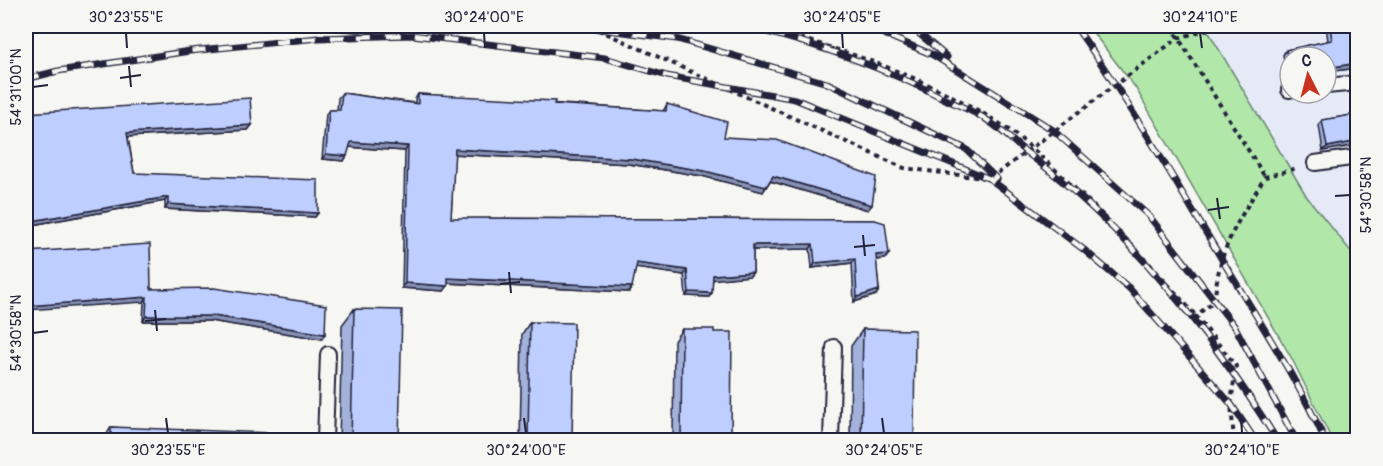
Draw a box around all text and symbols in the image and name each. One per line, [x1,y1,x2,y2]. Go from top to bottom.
text: 30°23'55"E [89,8,163,27]
text: 30°24'00"E [444,8,524,27]
text: 30°24'05"E [803,8,881,27]
text: 30°24'10"E [1162,8,1238,27]
north arrow [1278,45,1338,105]
text: 54°31'00"N [7,48,26,126]
text: С [1301,51,1313,72]
text: 54°30'58"N [1357,157,1376,233]
text: 54°30'58"N [7,295,26,371]
text: 30°23'55"E [131,441,205,460]
text: 30°24'00"E [486,441,566,460]
text: 30°24'05"E [845,441,923,460]
text: 30°24'10"E [1204,441,1280,460]

